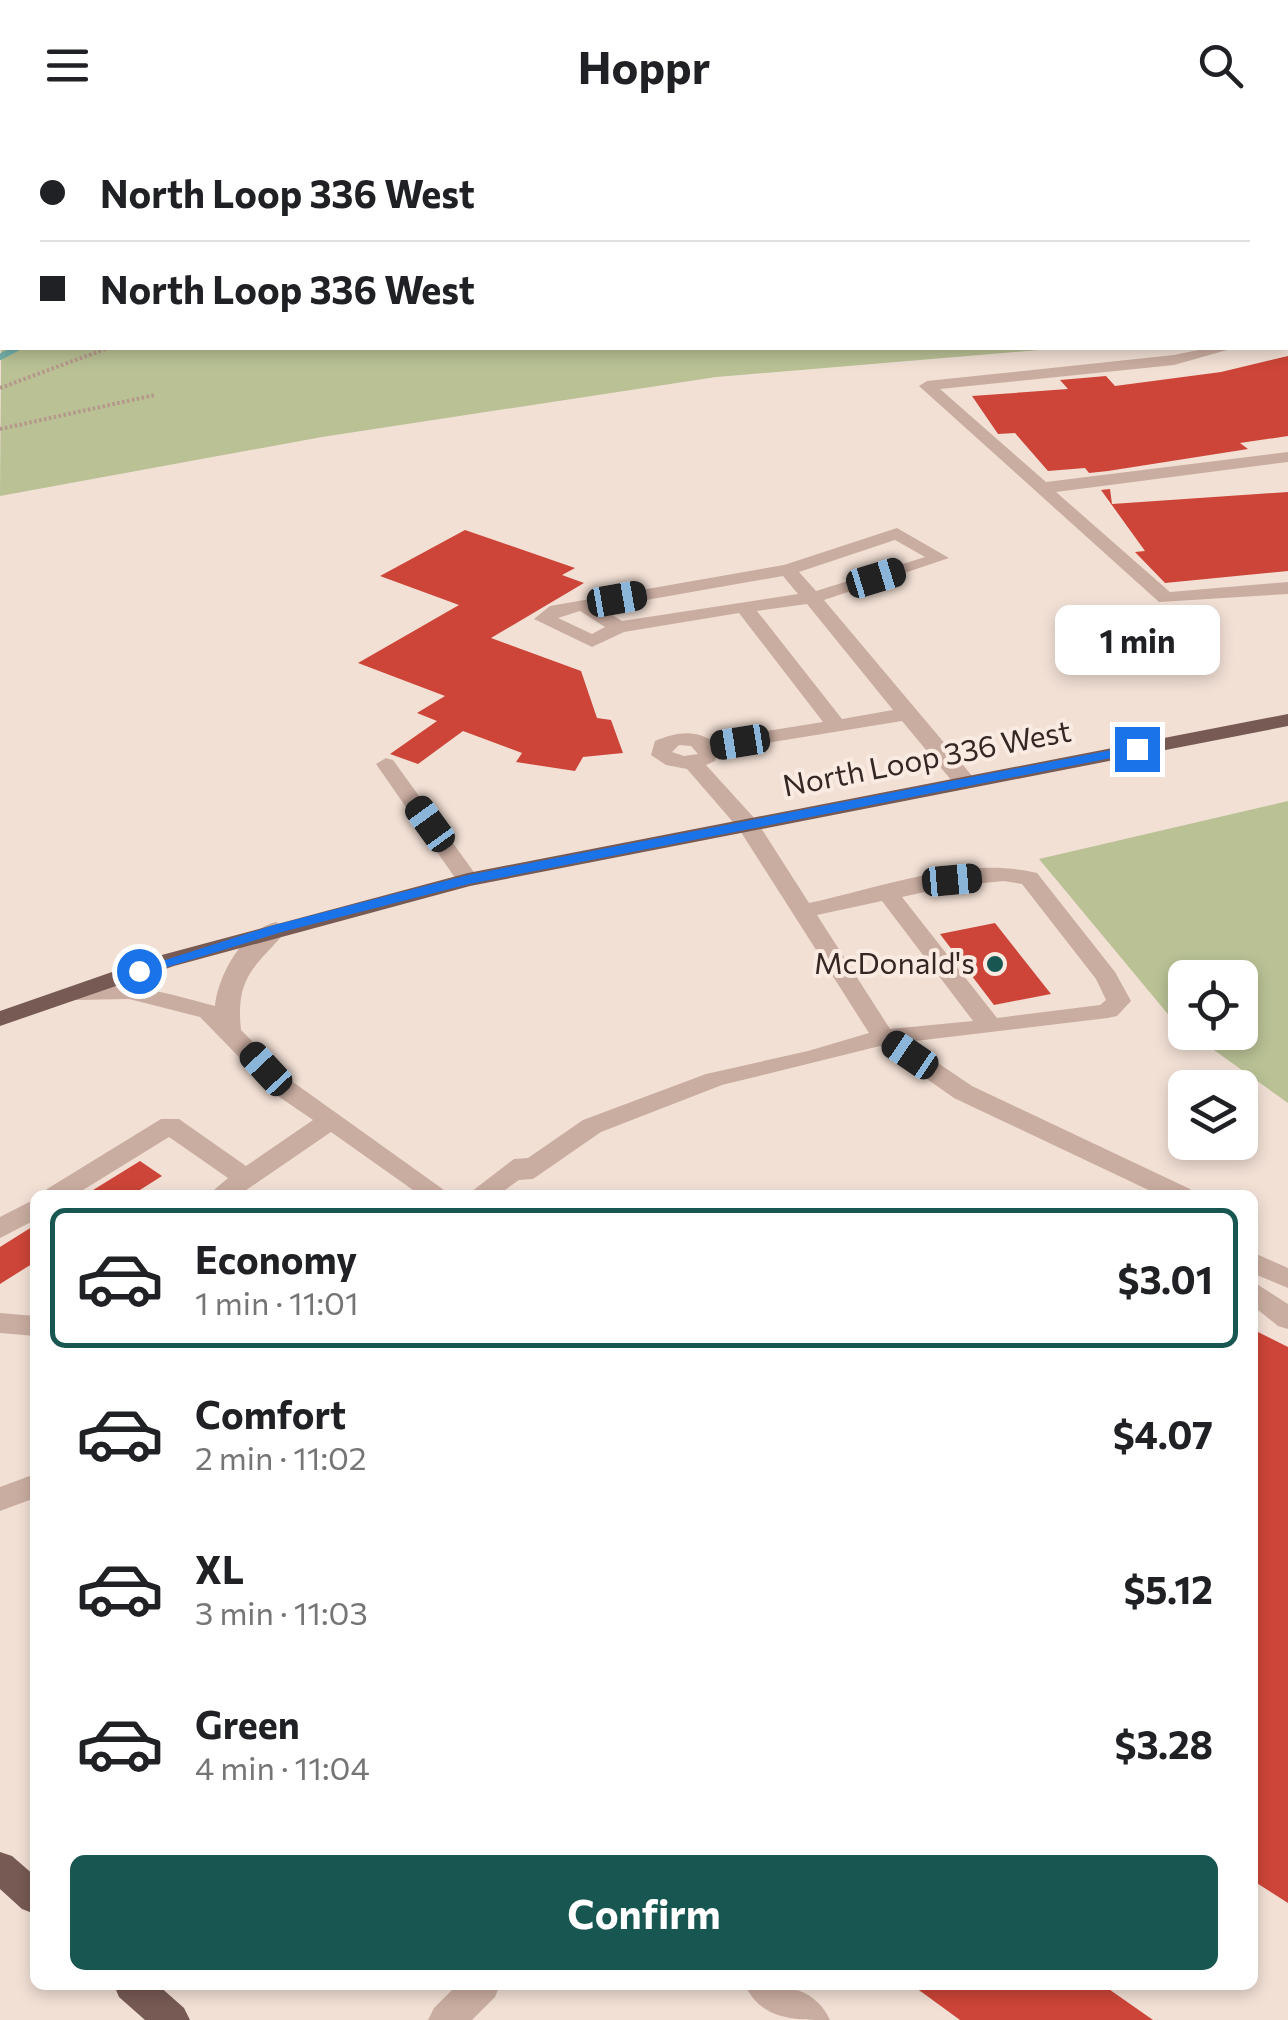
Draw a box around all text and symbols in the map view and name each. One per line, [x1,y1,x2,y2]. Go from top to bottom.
icon: menu [40,38,95,93]
text: Hoppr [578,38,710,93]
icon: search [1193,38,1248,93]
text: North Loop 336 West [100,169,475,216]
text: North Loop 336 West [100,265,475,312]
car [843,555,909,601]
car [585,579,649,619]
callout: 1 min [1054,604,1220,674]
text: 1 min [1100,620,1175,660]
street label: North Loop 336 West [779,710,1074,803]
car [708,722,772,762]
route end [1115,727,1160,772]
car [400,791,460,857]
car [921,862,983,898]
place label: McDonald's [814,943,975,980]
route start [117,949,162,994]
marker: McDonald's [984,953,1006,975]
map controls [1168,960,1258,1160]
button: locate [1168,960,1258,1050]
car [877,1026,943,1084]
car [235,1037,297,1101]
button: layers [1168,1070,1258,1160]
icon: car [75,1233,165,1323]
text: Economy [195,1235,357,1282]
text: $3.01 [1118,1255,1213,1302]
text: 1 min · 11:01 [195,1282,359,1322]
icon: car [75,1388,165,1478]
text: Comfort [195,1390,346,1437]
text: $4.07 [1113,1410,1213,1457]
text: 2 min · 11:02 [195,1437,367,1477]
icon: car [75,1543,165,1633]
text: XL [195,1545,244,1592]
text: $5.12 [1123,1565,1213,1612]
text: 3 min · 11:03 [195,1592,368,1632]
icon: car [75,1698,165,1788]
text: Green [195,1700,300,1747]
text: $3.28 [1115,1720,1213,1767]
text: 4 min · 11:04 [195,1747,370,1787]
button: Confirm [70,1855,1218,1970]

